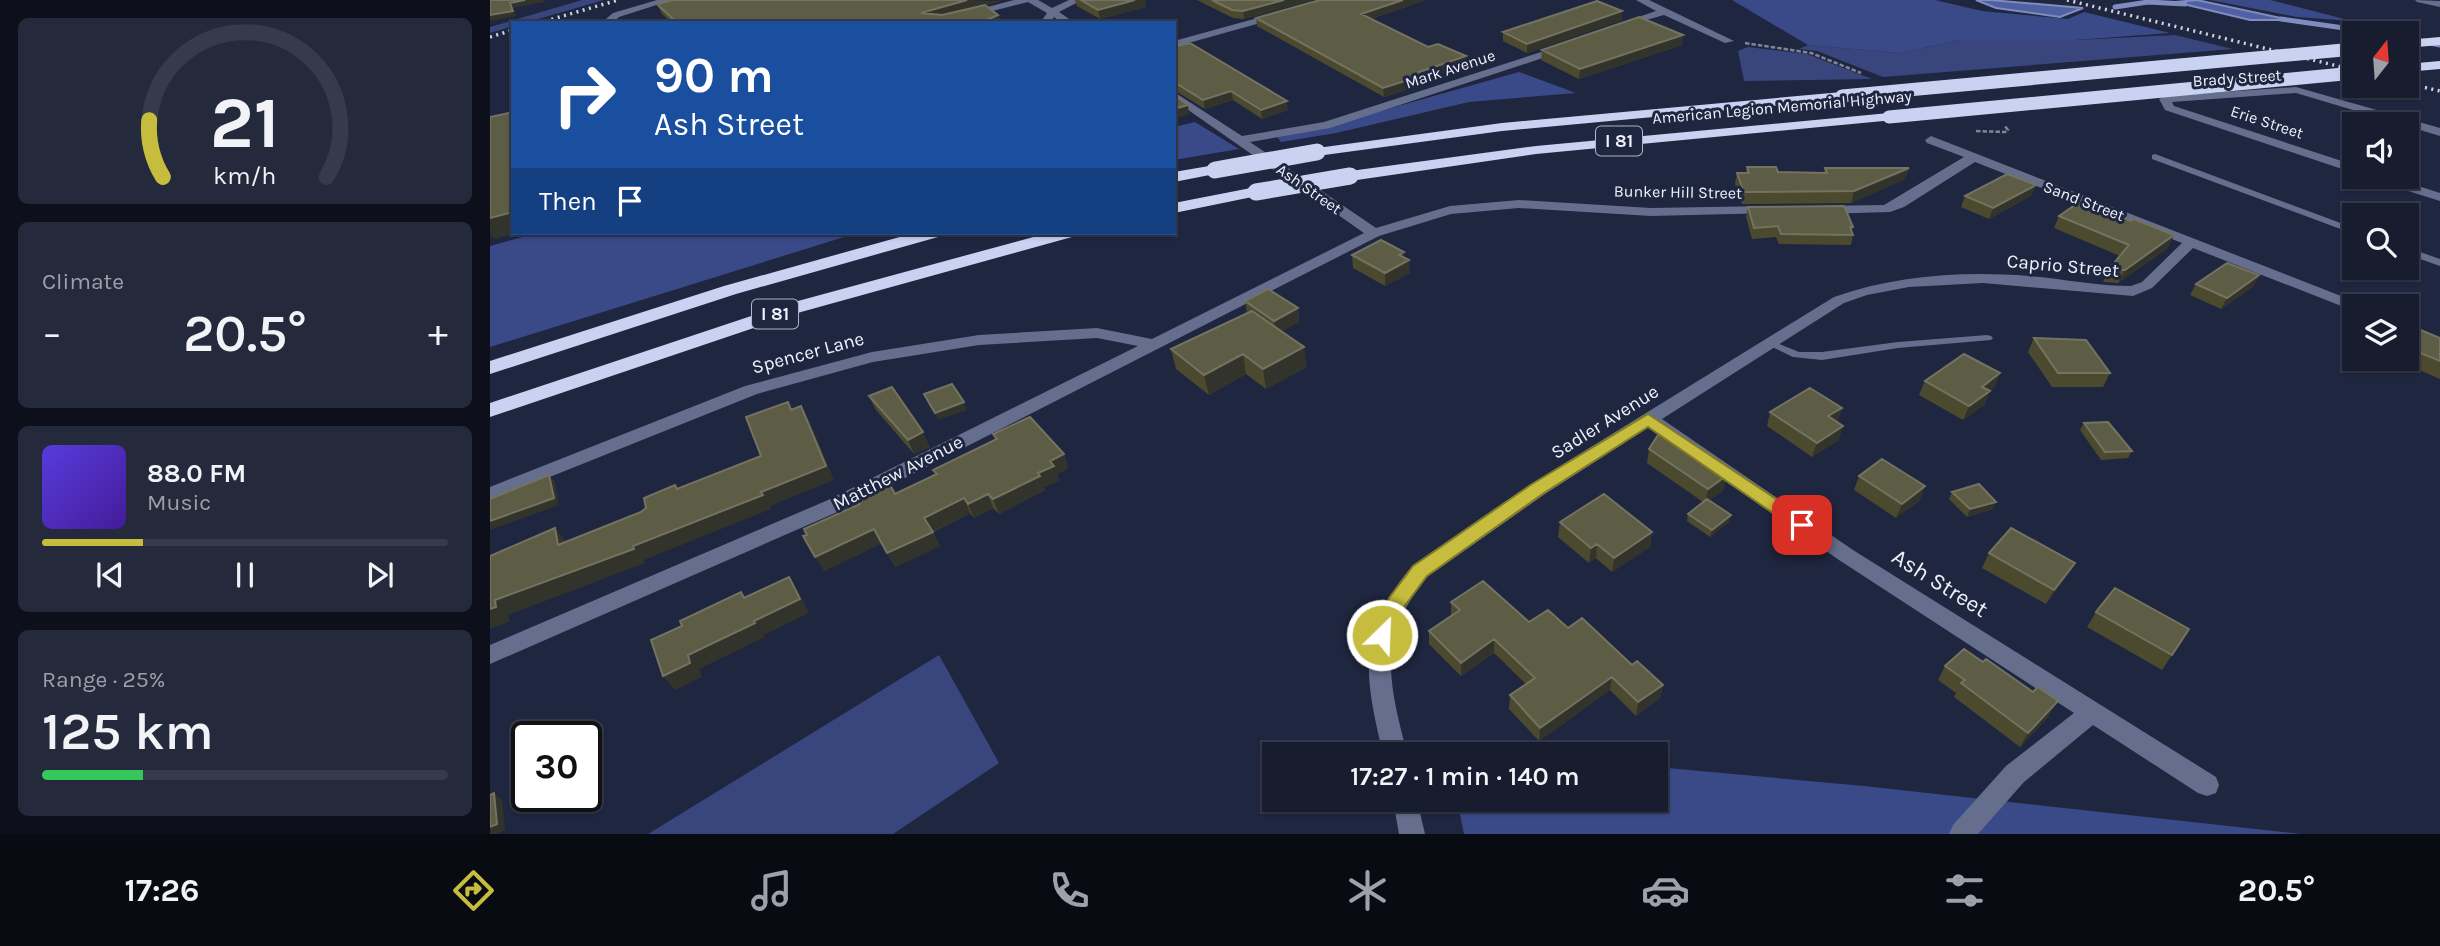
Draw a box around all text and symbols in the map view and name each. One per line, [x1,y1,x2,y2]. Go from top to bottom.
north arrow [2342,21,2418,98]
map controls [2342,21,2419,371]
street label: Mark Avenue [1403,45,1497,93]
text: 90 m [654,47,774,104]
icon: right [539,49,630,140]
street label: Brady Street [2192,65,2282,91]
text: 21 [210,80,280,165]
street label: American Legion Memorial Highway [1652,86,1913,128]
street label: Erie Street [2228,101,2306,143]
text: Ash Street [654,106,804,143]
button: sound [2342,112,2419,189]
road number: I 81 [1596,126,1642,156]
street label: Ash Street [1273,160,1345,218]
text: km/h [213,161,277,190]
street label: Sand Street [2041,177,2127,225]
street label: Bunker Hill Street [1614,181,1742,203]
icon: arrive [611,182,649,220]
text: Then [539,186,597,217]
button: search [2342,203,2419,280]
street label: Caprio Street [2006,250,2120,282]
text: Climate [42,268,124,295]
button: layers [2342,294,2419,371]
road number: I 81 [752,300,798,328]
text: 20.5° [183,303,307,364]
text: − [42,311,62,356]
text: + [428,311,448,356]
street label: Spencer Lane [749,327,867,379]
street label: Sadler Avenue [1547,380,1663,464]
street label: Matthew Avenue [829,431,967,515]
text: 88.0 FM [147,458,246,489]
text: Music [147,489,211,516]
pin [1772,495,1832,555]
icon: arrive [1783,506,1821,544]
street label: Ash Street [1887,543,1993,623]
icon: previous [91,556,129,594]
icon: pause [226,556,264,594]
icon: next [361,556,399,594]
position arrow [1345,598,1419,672]
text: Range · 25% [42,666,165,693]
text: 125 km [42,701,214,762]
speed limit sign: 30 [511,721,602,812]
text: 17:27 · 1 min · 140 m [1350,761,1580,792]
icon: directions [449,866,498,915]
icon: music [747,866,796,915]
icon: phone [1045,866,1094,915]
icon: climate [1343,866,1392,915]
icon: car [1641,866,1690,915]
icon: filters [1940,866,1989,915]
text: 17:26 [125,872,199,909]
text: 20.5° [2238,872,2315,909]

